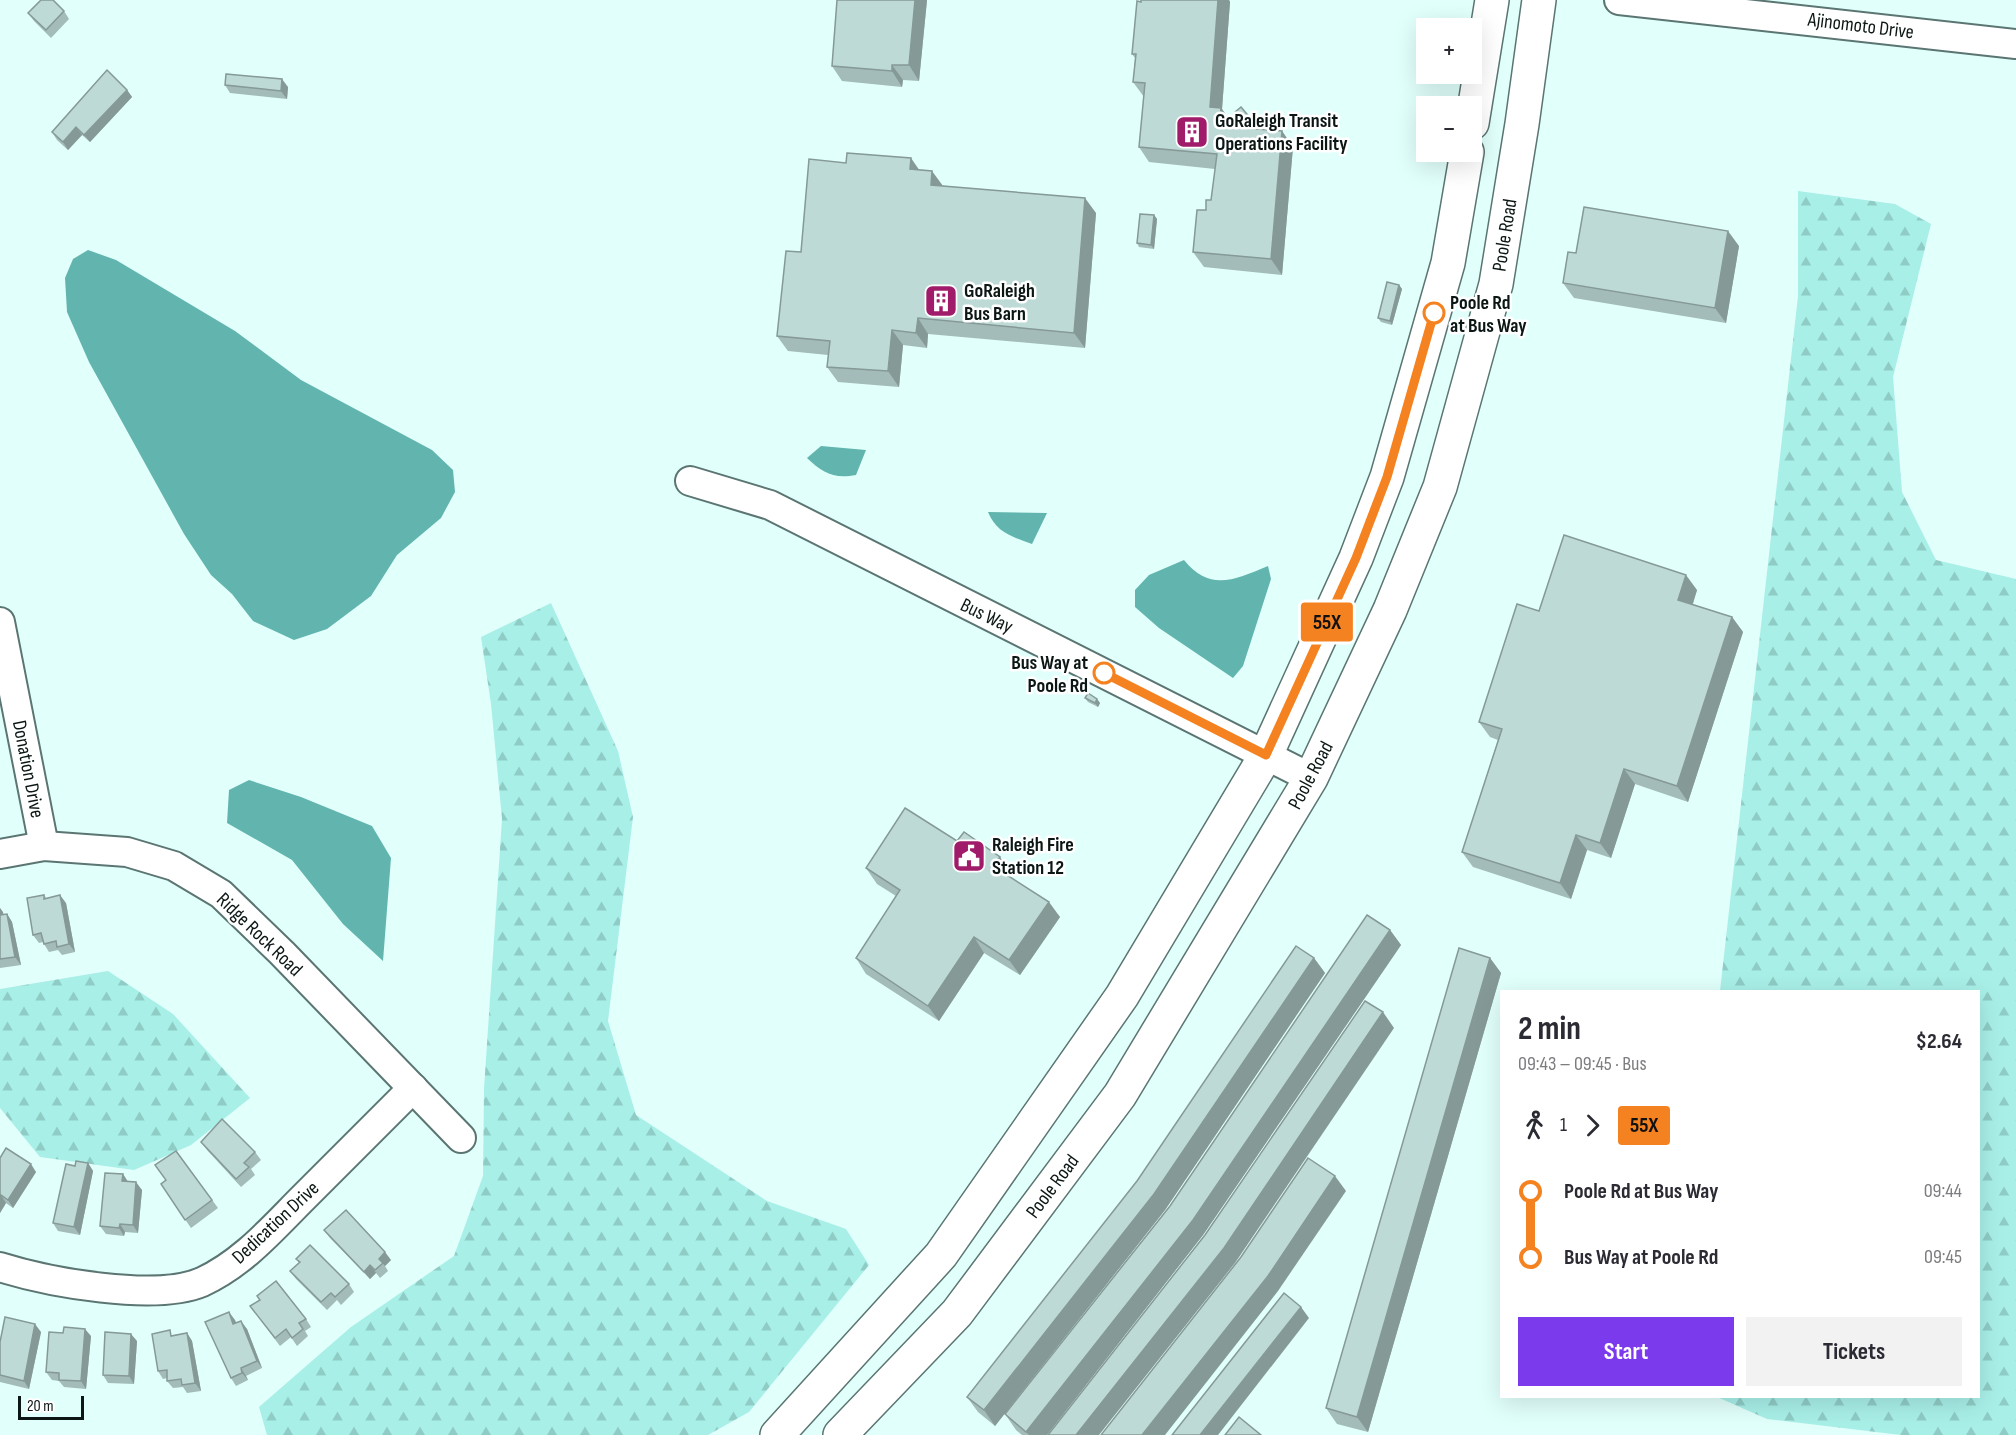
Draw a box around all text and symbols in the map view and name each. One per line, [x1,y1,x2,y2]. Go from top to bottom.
street label: Ajinomoto Drive [1806,7,1915,44]
map controls [1416,18,1482,162]
button: + [1416,18,1482,84]
button: − [1416,96,1482,162]
place label: GoRaleigh Transit Operations Facility [1215,109,1348,156]
building icon: GoRaleigh Transit Operations Facility [1174,114,1210,150]
street label: Poole Road [1487,197,1523,273]
place label: GoRaleigh Bus Barn [964,279,1035,326]
building icon: GoRaleigh Bus Barn [923,283,959,319]
place label: Poole Rd at Bus Way [1450,291,1527,338]
marker: Poole Rd at Bus Way [1423,302,1445,324]
street label: Bus Way [956,593,1017,639]
line badge: 55X [1292,602,1362,642]
text: 55X [1313,610,1341,635]
place label: Bus Way at Poole Rd [1011,651,1088,698]
marker: Bus Way at Poole Rd [1093,662,1115,684]
street label: Donation Drive [7,718,49,820]
street label: Poole Road [1283,737,1339,813]
place label: Raleigh Fire Station 12 [992,833,1074,880]
public building icon: Raleigh Fire Station 12 [951,838,987,874]
street label: Ridge Rock Road [211,888,307,982]
text: 2 min [1518,1009,1581,1049]
text: $2.64 [1916,1028,1962,1055]
text: 09:43 – 09:45 · Bus [1518,1052,1647,1076]
icon: walk [1518,1109,1551,1142]
icon: forward [1576,1109,1609,1142]
text: 1 [1560,1113,1567,1137]
text: 55X [1630,1113,1658,1138]
street label: Poole Road [1021,1150,1084,1223]
street label: Dedication Drive [227,1176,324,1269]
text: Poole Rd at Bus Way [1564,1178,1718,1205]
text: 09:44 [1924,1179,1962,1203]
text: Bus Way at Poole Rd [1564,1244,1718,1271]
text: 09:45 [1924,1245,1962,1269]
button: Start [1518,1317,1734,1386]
button: Tickets [1746,1317,1962,1386]
scale bar [18,1393,84,1420]
text: 20 m [27,1397,54,1416]

